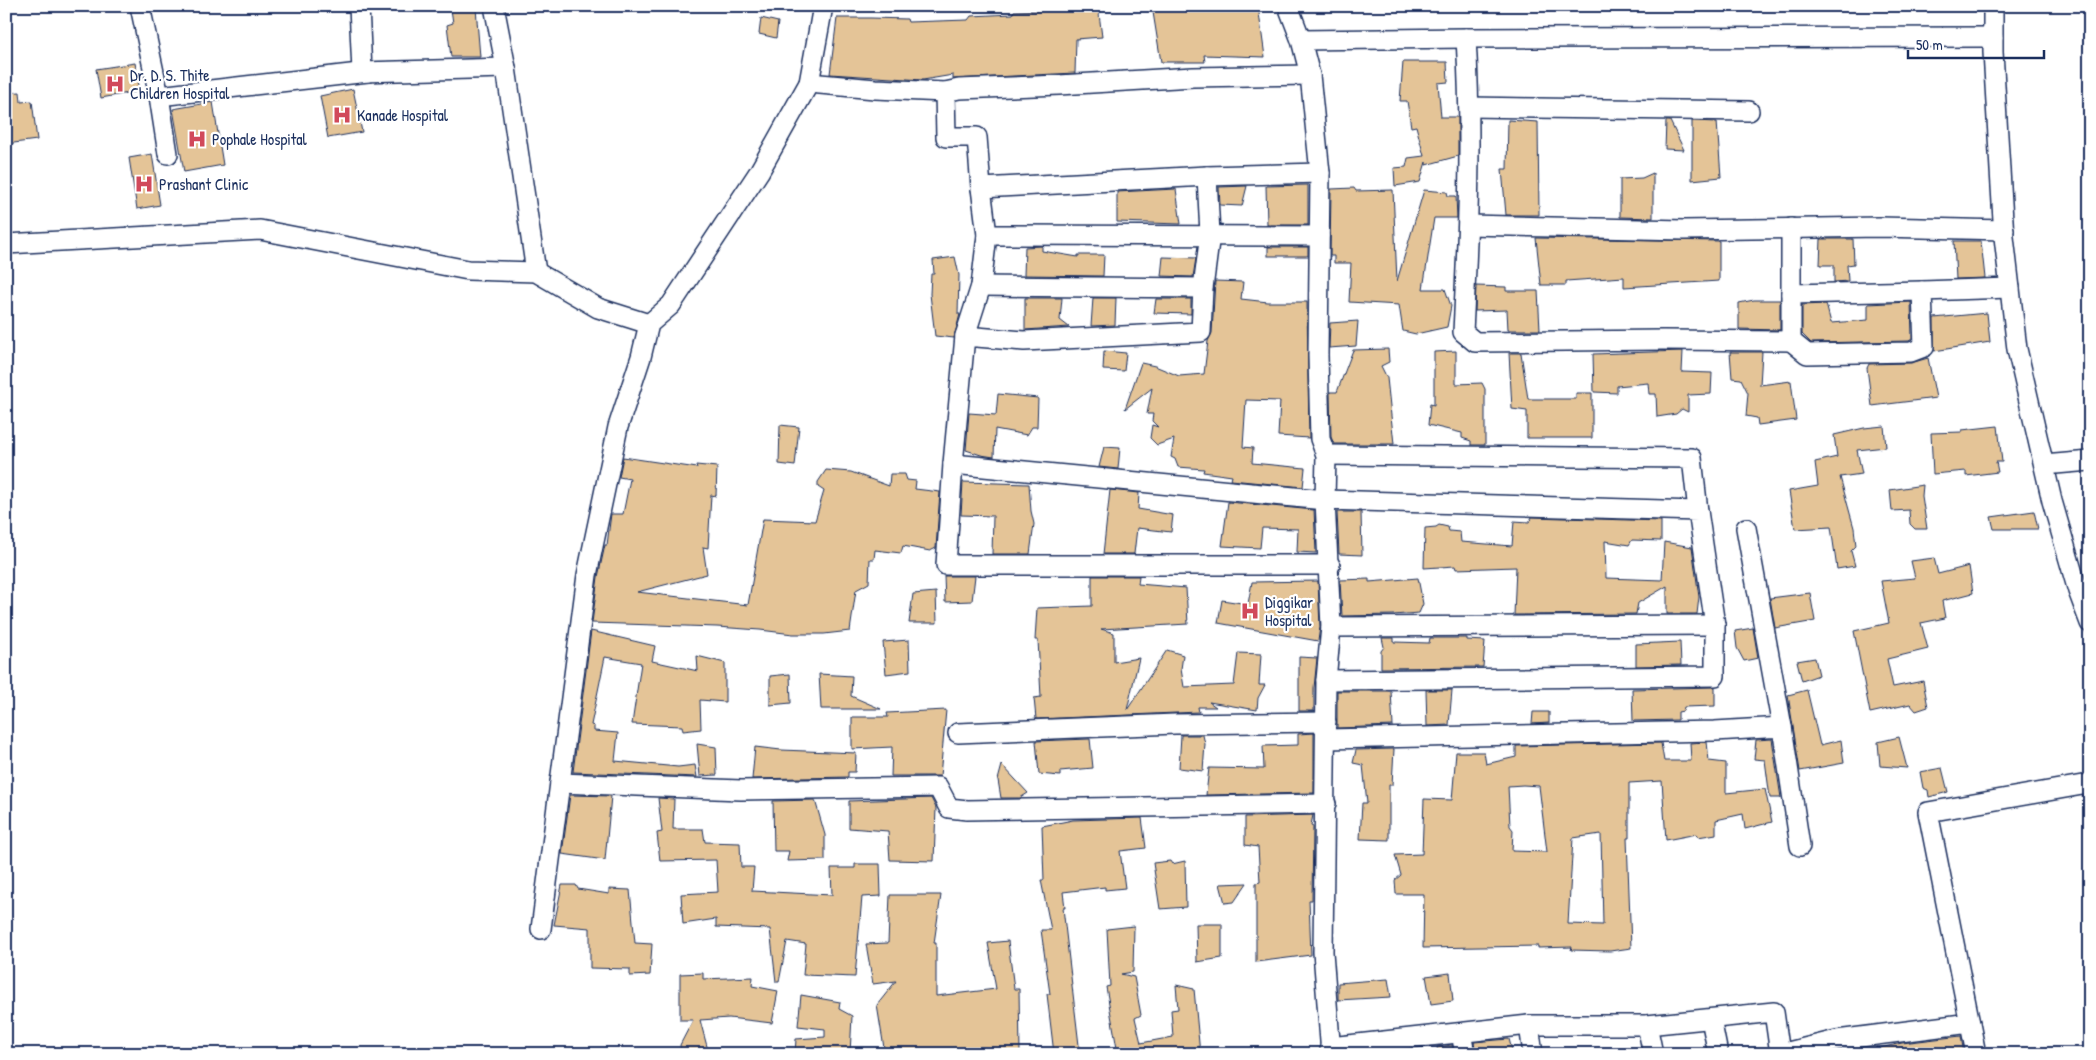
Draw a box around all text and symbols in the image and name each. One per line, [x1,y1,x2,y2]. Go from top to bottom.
scale bar [1908,28,2045,60]
text: 50 m [1916,34,1943,55]
place label: Dr. D. S. Thite Children Hospital [130,64,230,104]
hospital icon: Dr. D. S. Thite Children Hospital [104,73,126,95]
hospital icon: Kanade Hospital [331,104,353,126]
place label: Kanade Hospital [357,104,449,126]
hospital icon: Pophale Hospital [186,128,208,150]
place label: Pophale Hospital [212,128,308,150]
hospital icon: Prashant Clinic [133,173,155,195]
place label: Prashant Clinic [159,173,249,195]
place label: Diggikar Hospital [1265,591,1313,631]
hospital icon: Diggikar Hospital [1239,600,1261,622]

